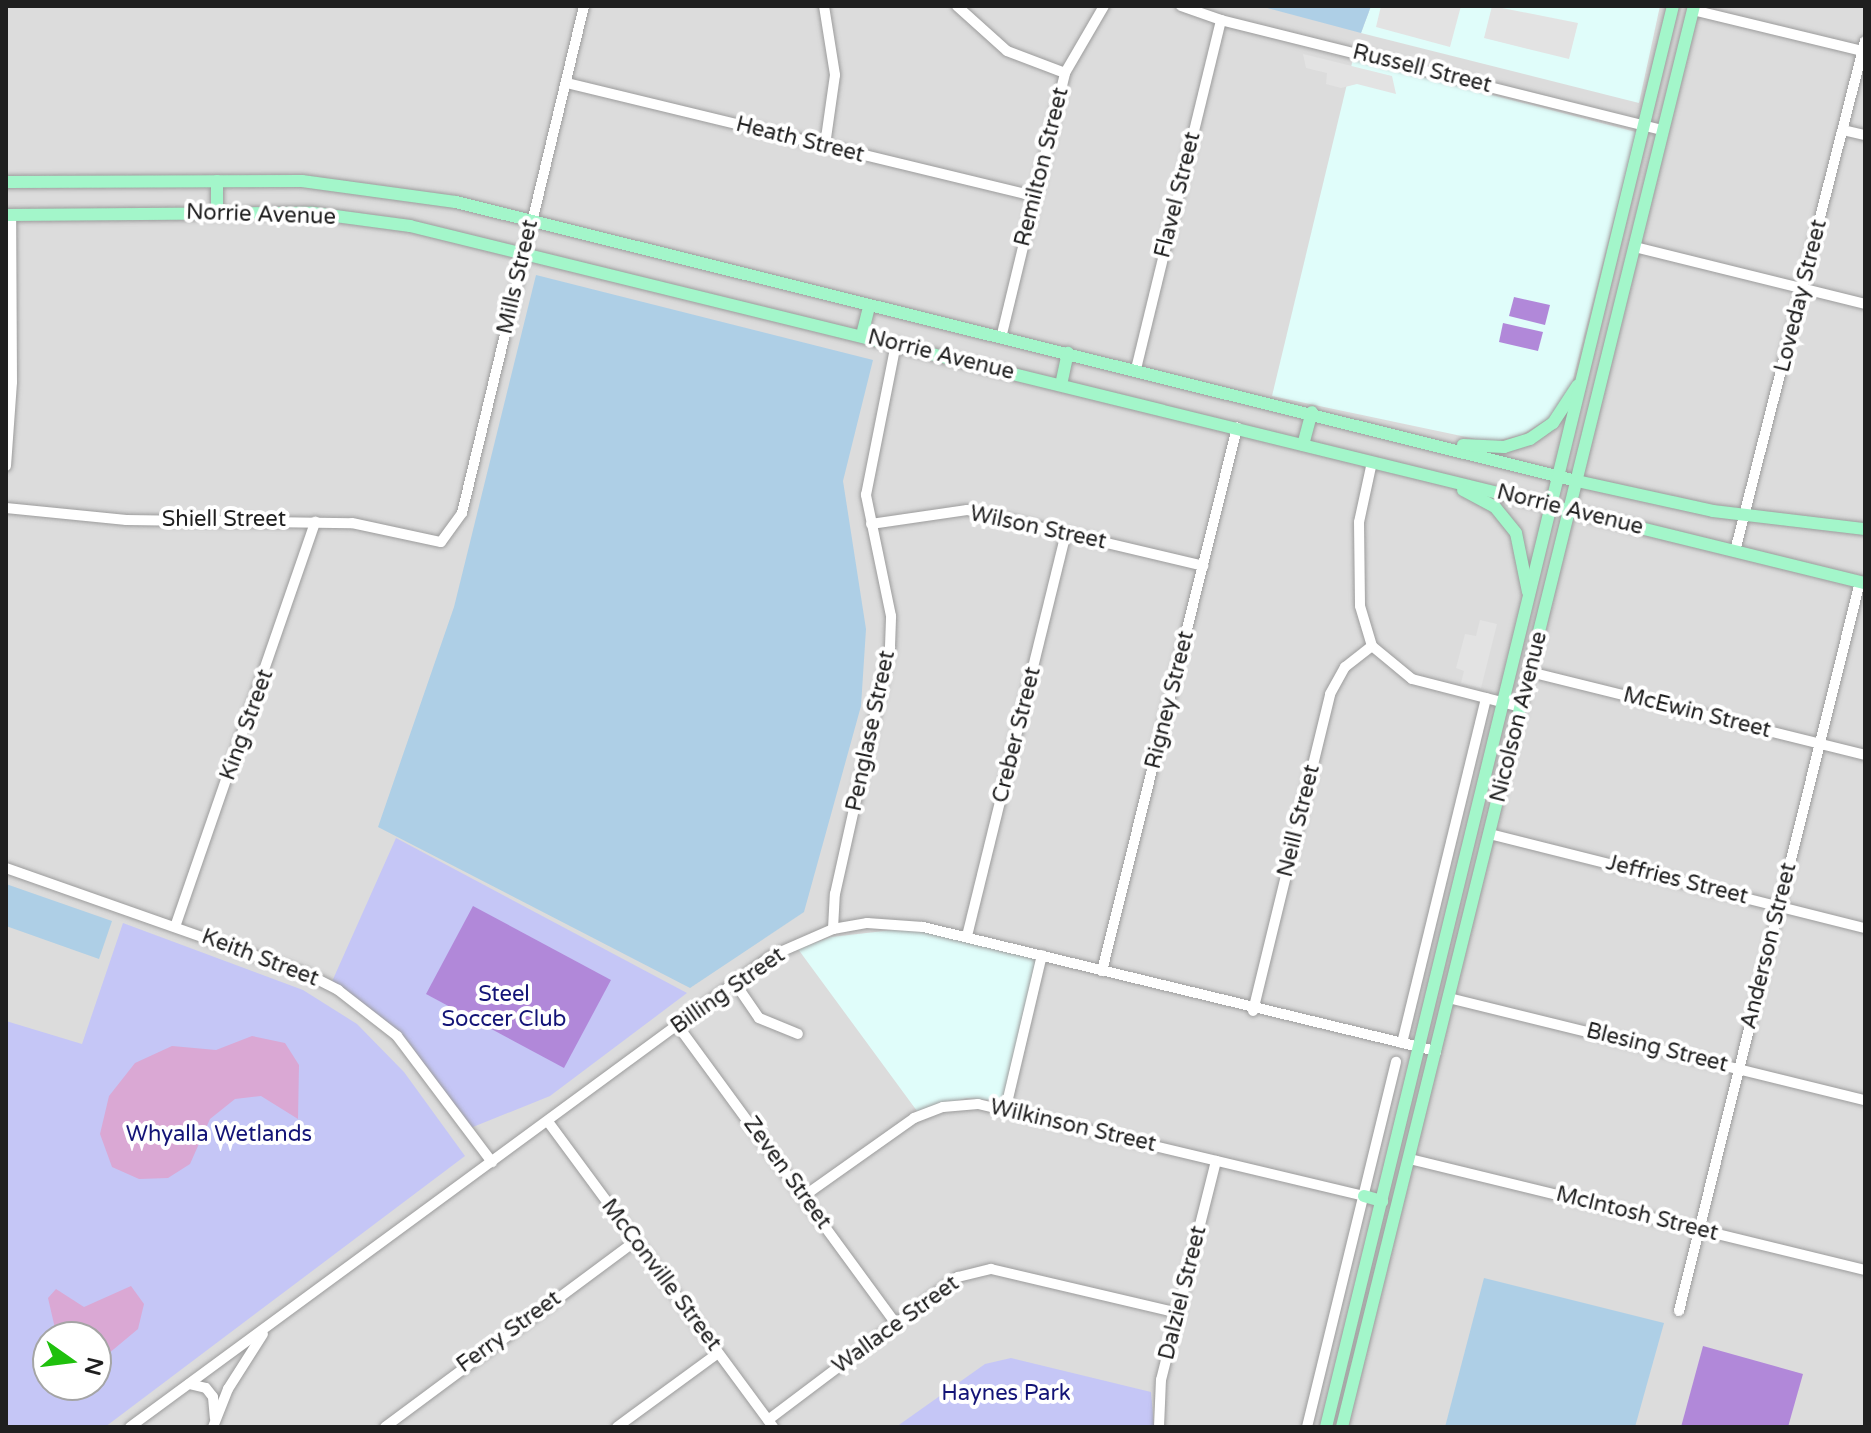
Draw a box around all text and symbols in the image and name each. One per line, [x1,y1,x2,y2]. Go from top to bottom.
street label: Russell Street [1350,39,1494,99]
street label: Remilton Street [1009,85,1075,249]
street label: Heath Street [733,111,867,169]
street label: Flavel Street [1150,129,1206,261]
street label: Norrie Avenue [186,199,336,231]
street label: Mills Street [492,217,544,337]
street label: Loveday Street [1769,217,1833,375]
street label: Norrie Avenue [865,324,1017,386]
street label: Norrie Avenue [1494,479,1646,541]
street label: Wilson Street [967,501,1109,555]
street label: Shiell Street [162,507,286,533]
street label: Rigney Street [1140,628,1200,772]
street label: Nicolson Avenue [1485,629,1553,805]
street label: Penglase Street [841,648,901,814]
street label: Creber Street [987,664,1047,806]
street label: King Street [215,666,279,784]
street label: McEwin Street [1620,682,1774,744]
street label: Neill Street [1272,762,1326,880]
street label: Jeffries Street [1603,850,1751,910]
street label: Anderson Street [1736,860,1802,1032]
street label: Keith Street [198,924,322,992]
street label: Billing Street [666,942,790,1040]
park label: Steel Soccer Club [442,981,566,1032]
street label: Blesing Street [1583,1018,1731,1078]
street label: Wilkinson Street [987,1094,1159,1158]
street label: Zeven Street [737,1112,837,1234]
park label: Whyalla Wetlands [126,1122,312,1148]
street label: McIntosh Street [1553,1181,1721,1247]
street label: McConville Street [595,1194,727,1356]
street label: Dalziel Street [1154,1223,1212,1363]
street label: Wallace Street [828,1270,964,1380]
street label: Ferry Street [452,1285,566,1379]
north arrow [32,1321,112,1401]
text: N [79,1355,108,1378]
park label: Haynes Park [941,1381,1071,1407]

